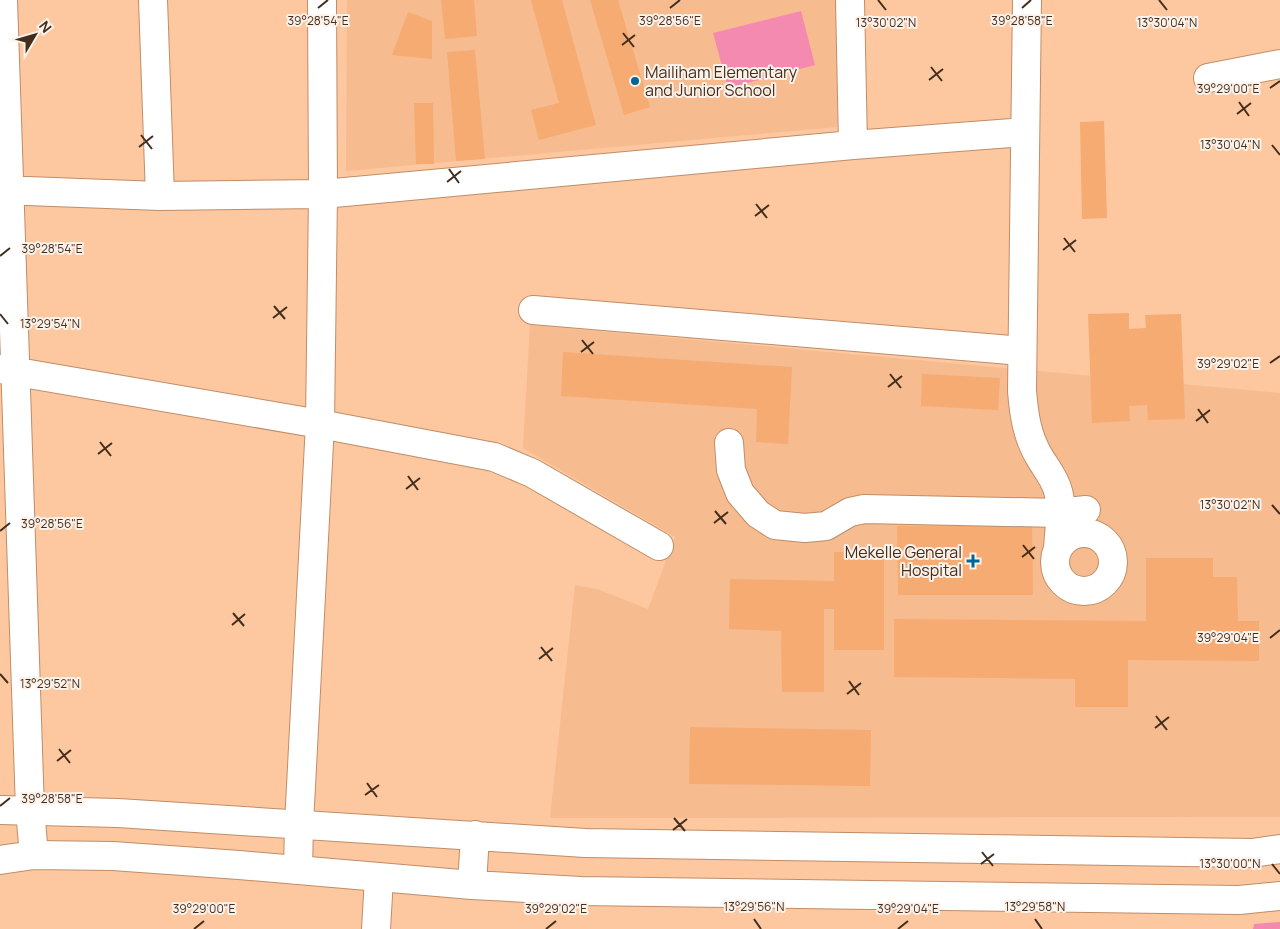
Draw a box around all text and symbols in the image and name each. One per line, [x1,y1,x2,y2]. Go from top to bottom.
north arrow [10,10,60,60]
text: 39°28'54"E [287,12,349,29]
text: 39°28'56"E [639,12,701,29]
text: 39°28'58"E [991,12,1053,29]
text: 13°30'02"N [856,14,916,31]
text: 13°30'04"N [1137,14,1197,31]
text: N [35,17,56,37]
place label: Mailiham Elementary and Junior School [645,61,798,101]
marker: Mailiham Elementary and Junior School [629,75,641,87]
text: 39°29'00"E [1197,80,1259,97]
text: 13°30'04"N [1200,136,1260,153]
text: 39°28'54"E [21,240,83,257]
text: 13°29'54"N [20,315,80,332]
text: 39°29'02"E [1197,355,1259,372]
text: 13°30'02"N [1200,496,1260,513]
text: 39°28'56"E [21,515,83,532]
place label: Mekelle General Hospital [845,541,962,581]
marker: Mekelle General Hospital [966,554,980,568]
text: 39°29'04"E [1197,629,1259,646]
text: 13°29'52"N [20,675,80,692]
text: 39°28'58"E [21,790,83,807]
text: 13°30'00"N [1200,855,1260,872]
text: 13°29'56"N [724,898,784,915]
text: 13°29'58"N [1005,898,1065,915]
text: 39°29'00"E [173,900,235,917]
text: 39°29'02"E [525,900,587,917]
text: 39°29'04"E [877,900,939,917]

